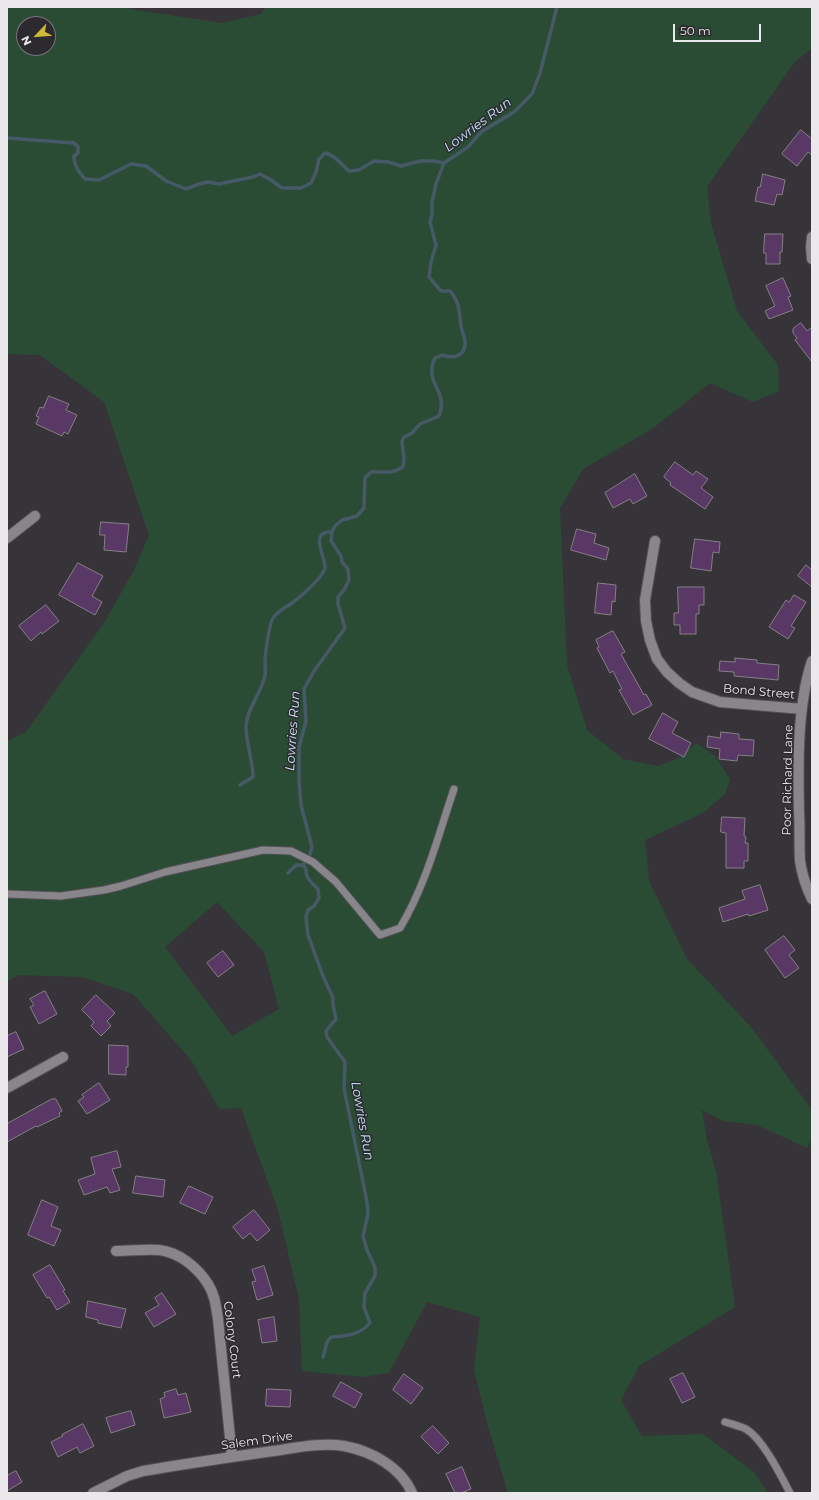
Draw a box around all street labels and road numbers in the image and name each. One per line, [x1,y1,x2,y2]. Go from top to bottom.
street label: Bond Street [722,682,796,702]
street label: Poor Richard Lane [780,725,796,835]
street label: Colony Court [220,1301,244,1379]
street label: Salem Drive [220,1429,294,1453]

